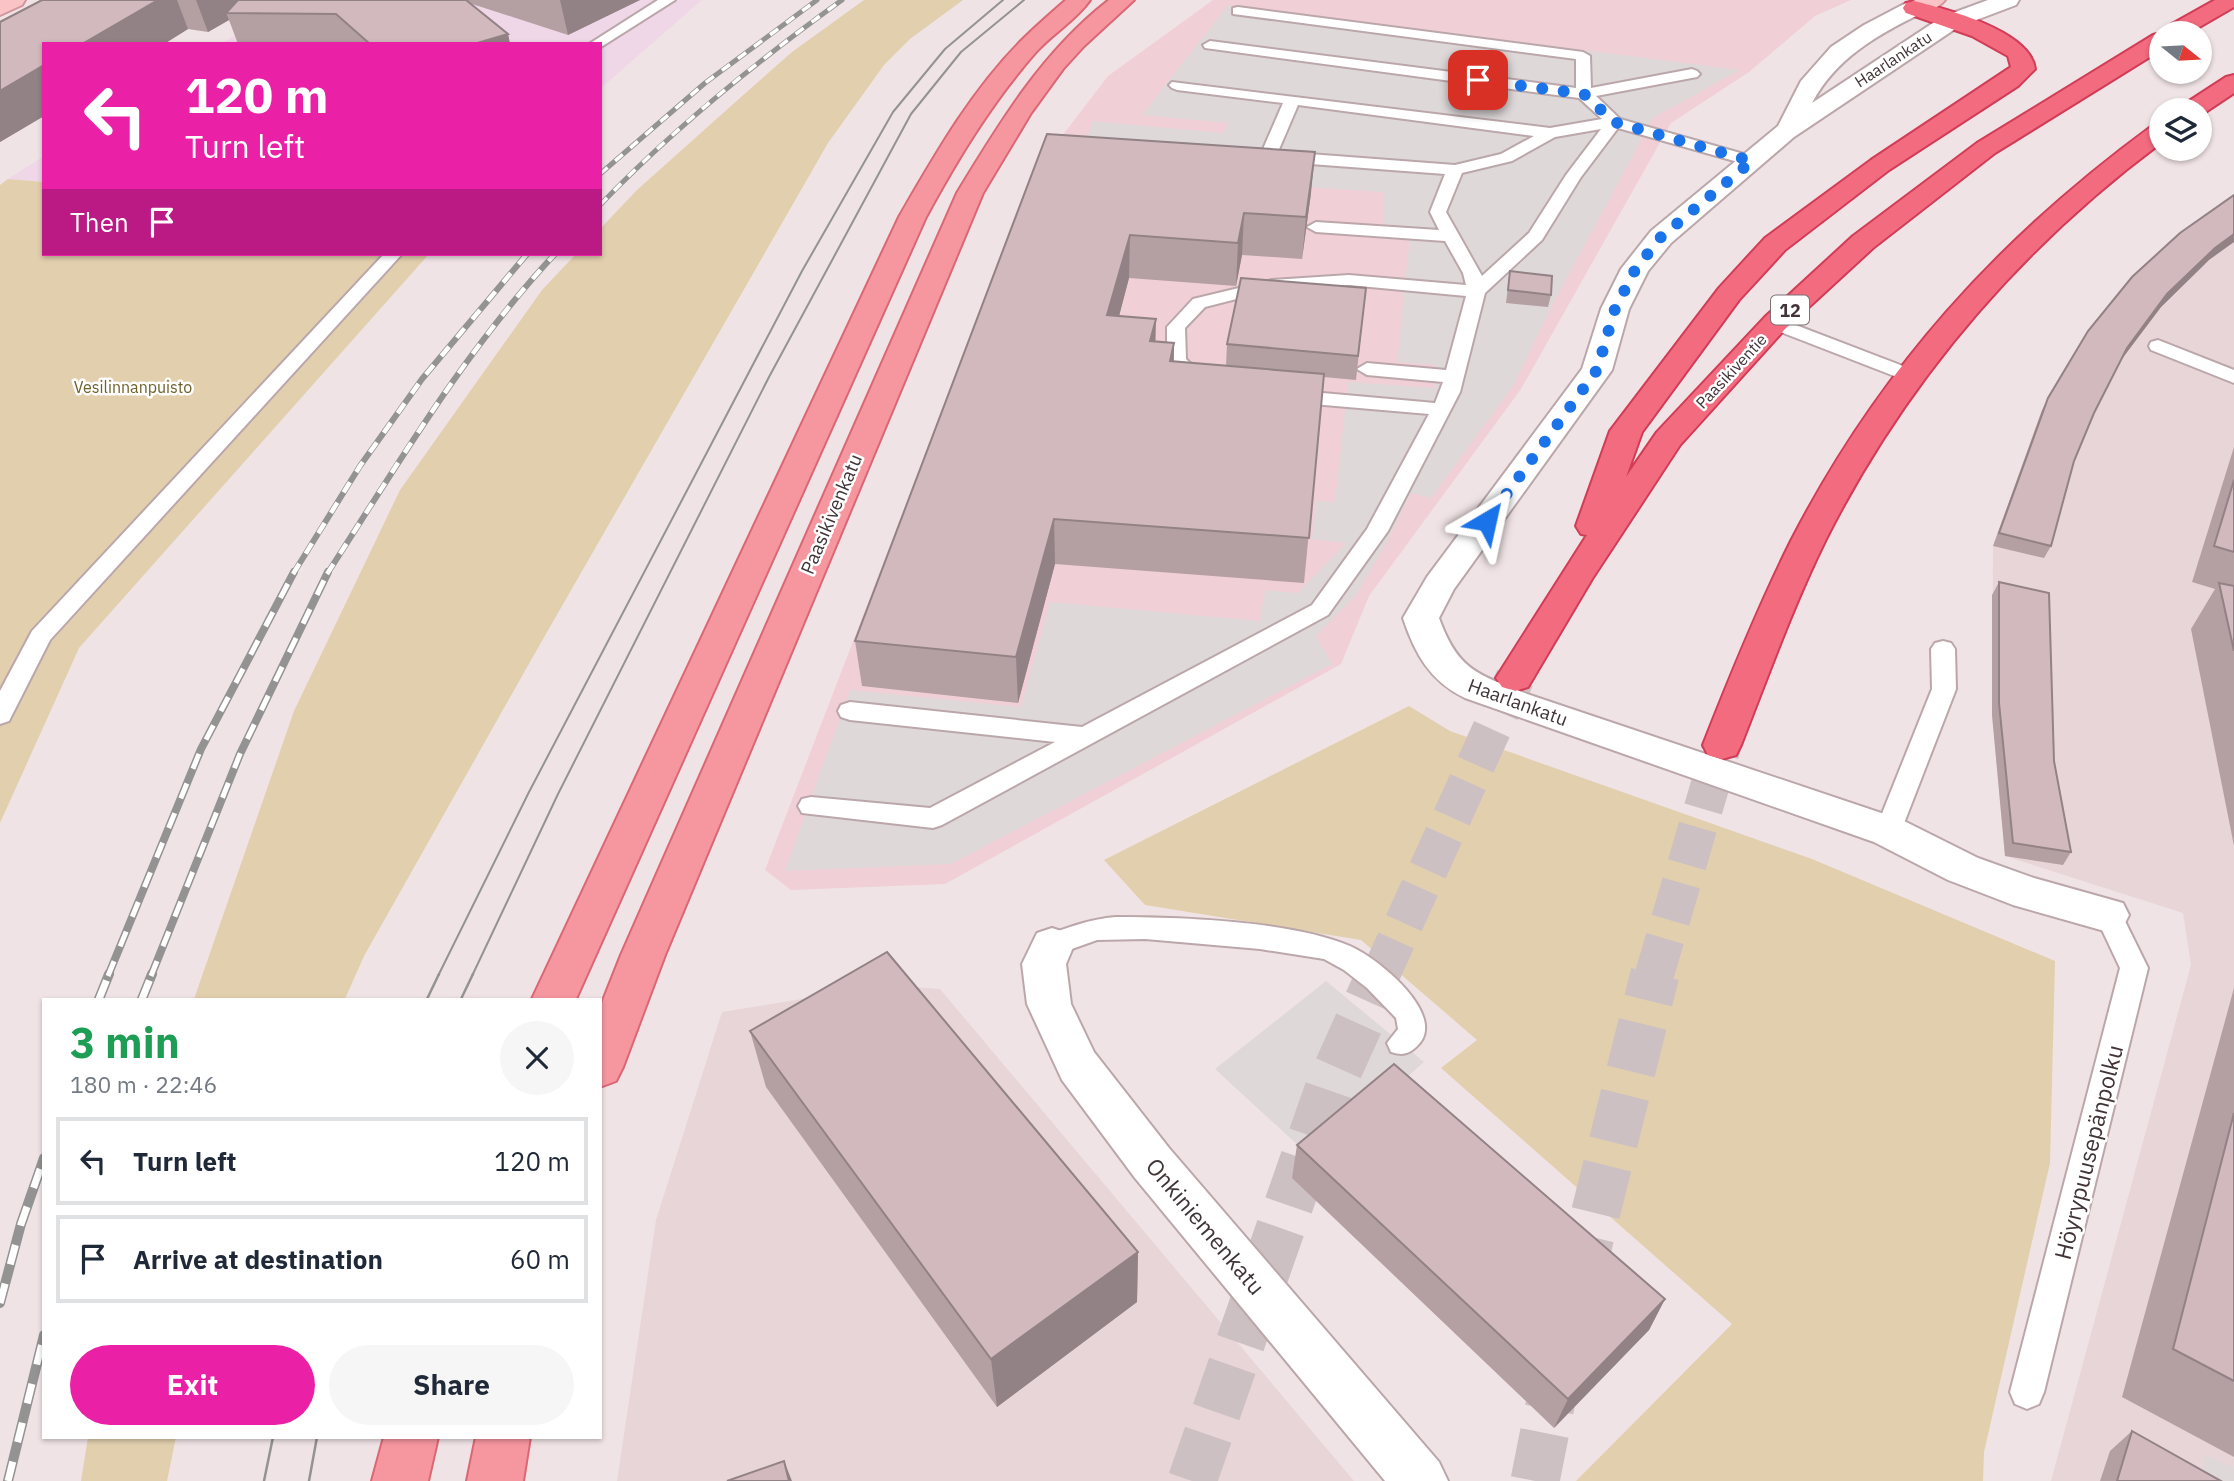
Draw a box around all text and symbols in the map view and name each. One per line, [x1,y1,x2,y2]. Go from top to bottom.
north arrow [2149,21,2212,84]
map controls [2149,21,2212,161]
street label: Haarlankatu [1851,27,1935,91]
pin [1448,50,1508,110]
icon: arrive [1459,61,1497,99]
text: 120 m [185,63,329,126]
icon: left [70,70,161,161]
button: layers [2149,98,2212,161]
text: Turn left [185,125,305,167]
icon: arrive [143,203,181,241]
text: Then [70,205,129,239]
road number: 12 [1771,296,1809,324]
street label: Paasikiventie [1691,329,1771,413]
park label: Vesilinnanpuisto [74,377,192,397]
street label: Paasikivenkatu [795,450,867,578]
position arrow [1450,484,1524,558]
street label: Haarlankatu [1465,673,1571,731]
text: 3 min [70,1015,180,1070]
button: close [500,1021,574,1095]
street label: Höyrypuusepänpolku [2047,1042,2129,1262]
text: 180 m · 22:46 [70,1069,217,1099]
icon: left [74,1142,112,1180]
text: Turn left [133,1144,236,1178]
text: 120 m [494,1144,570,1178]
street label: Onkiniemenkatu [1140,1151,1272,1301]
icon: arrive [74,1240,112,1278]
text: Arrive at destination [133,1242,383,1276]
text: 60 m [510,1242,570,1276]
button: Exit [70,1345,315,1425]
button: Share [329,1345,574,1425]

